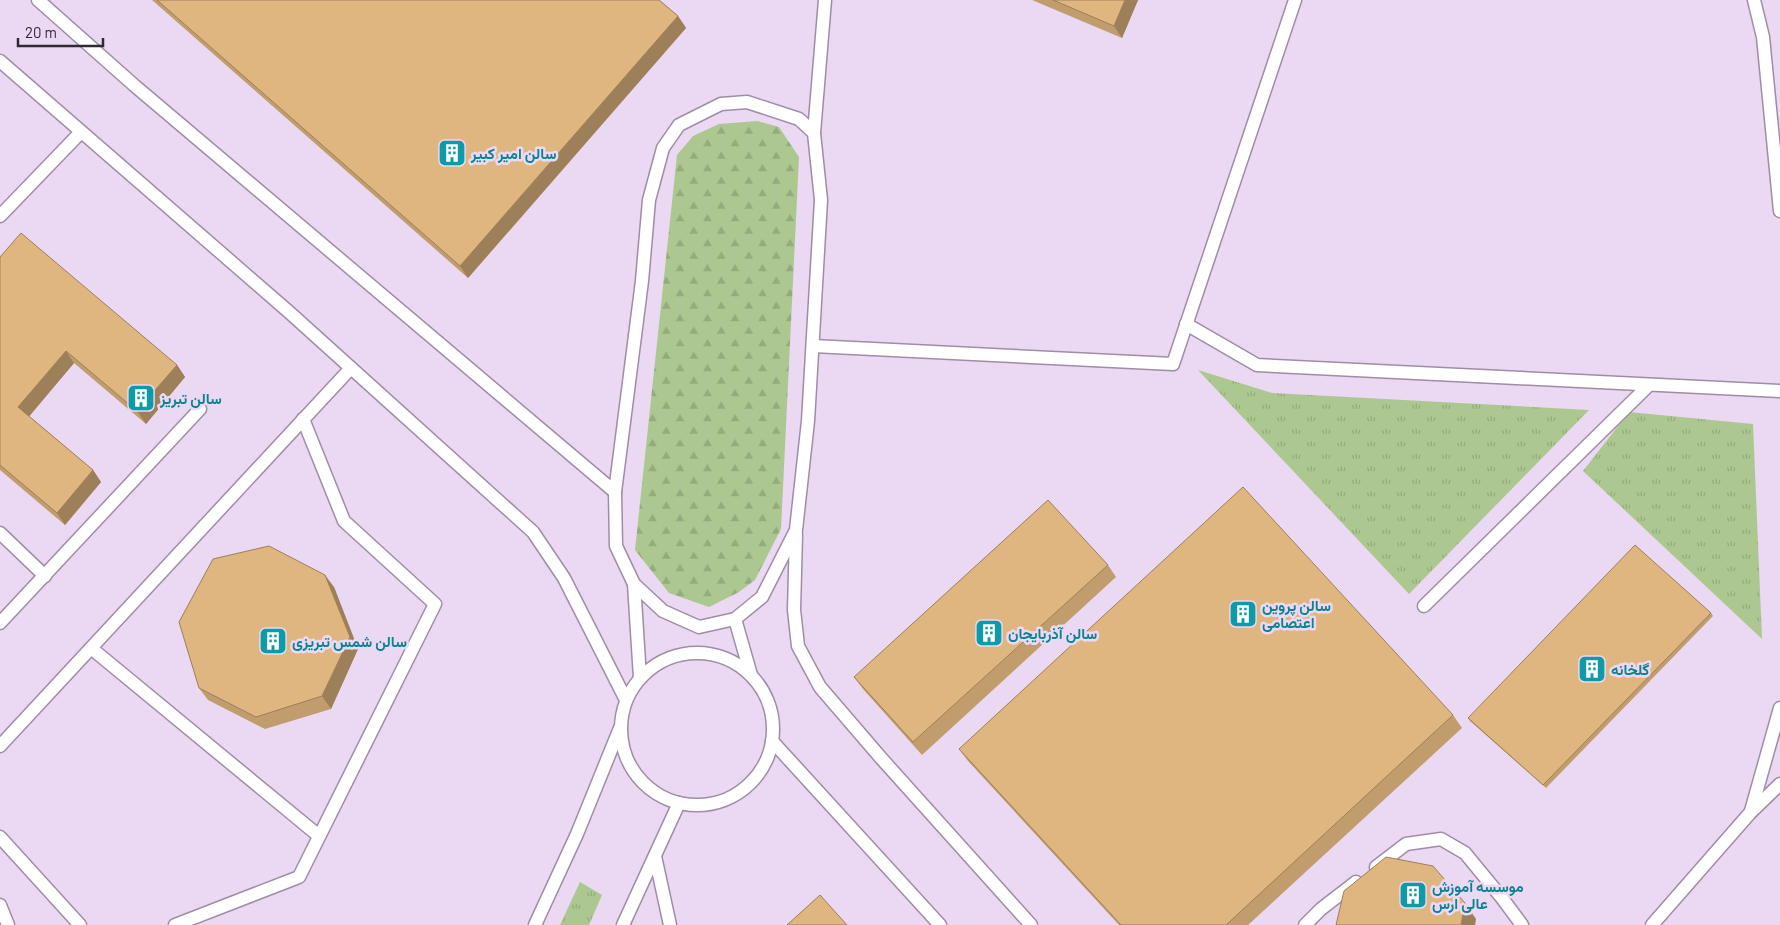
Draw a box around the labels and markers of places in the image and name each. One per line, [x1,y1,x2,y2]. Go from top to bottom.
building icon: سالن امیر کبیر [437,138,467,168]
place label: سالن امیر کبیر [470,144,556,163]
building icon: سالن تبریز [126,383,156,413]
place label: سالن تبریز [159,389,222,408]
place label: سالن پروین اعتصامی [1262,596,1331,632]
building icon: سالن پروین اعتصامی [1228,599,1258,629]
building icon: سالن آذربایجان [974,618,1004,648]
place label: سالن آذربایجان [1008,624,1097,643]
building icon: سالن شمس تبریزی [258,626,288,656]
place label: سالن شمس تبریزی [292,632,407,651]
building icon: گلخانه [1577,654,1607,684]
place label: گلخانه [1611,660,1650,678]
place label: موسسه آموزش عالی ارس [1432,877,1524,913]
building icon: موسسه آموزش عالی ارس [1398,880,1428,910]

